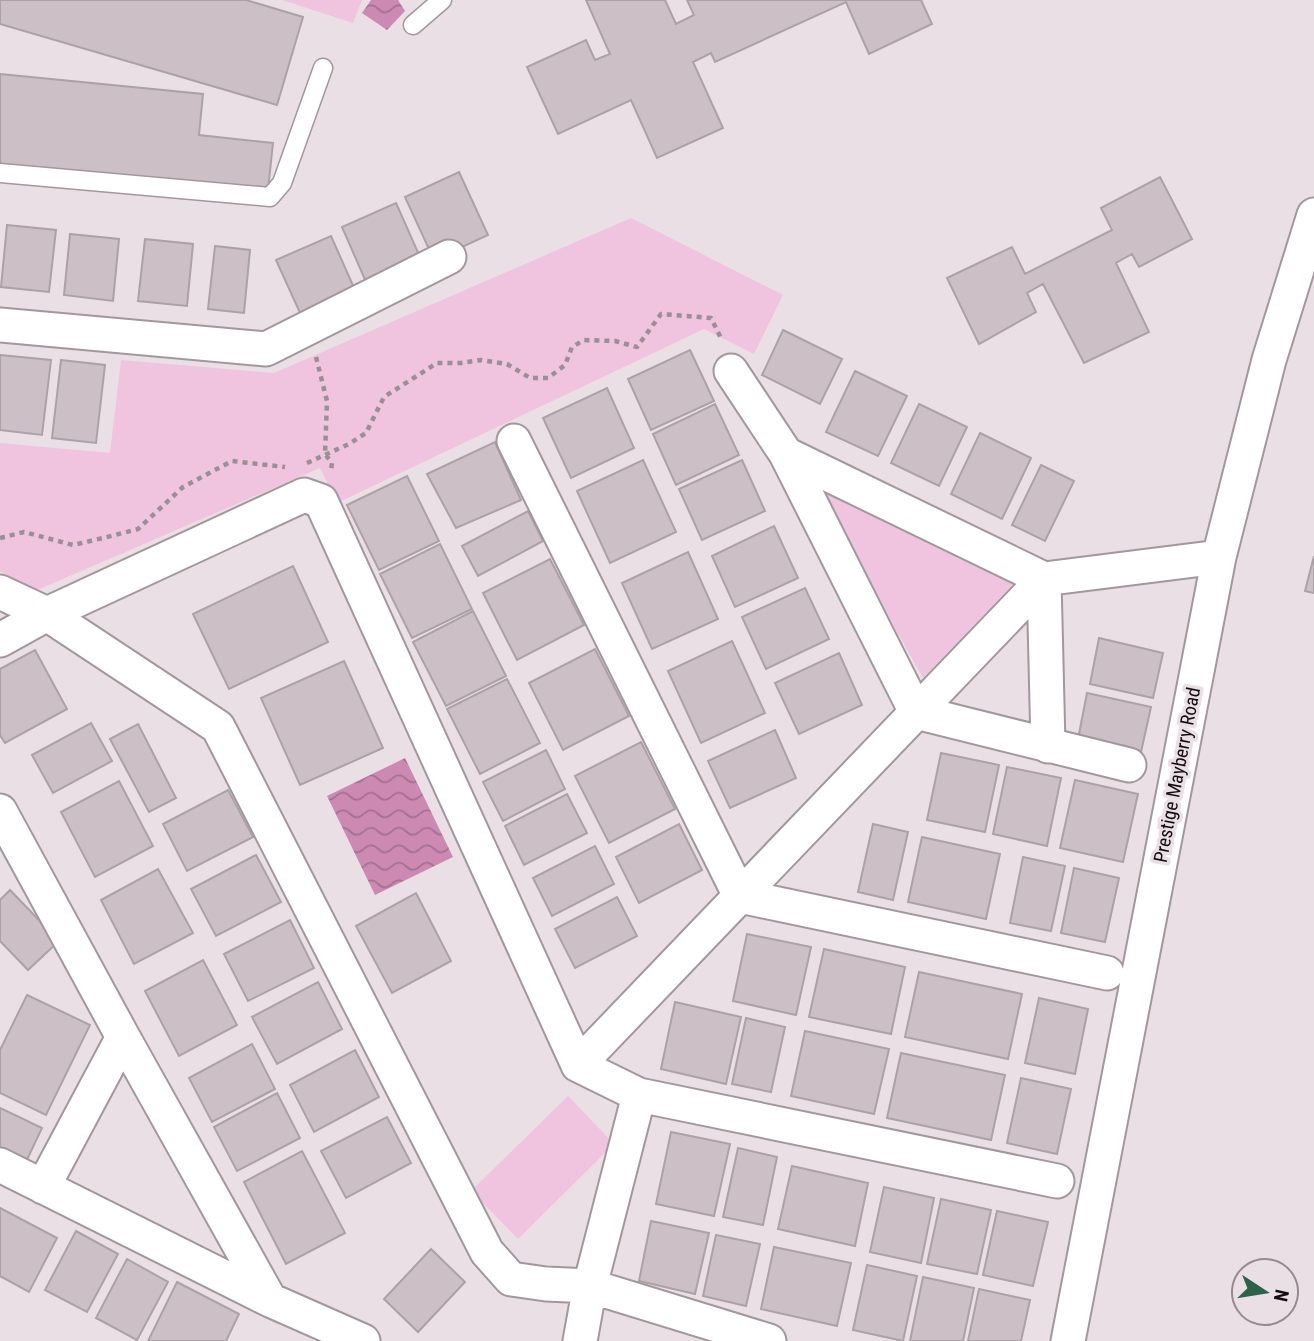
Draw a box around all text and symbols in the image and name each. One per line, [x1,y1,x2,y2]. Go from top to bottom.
street label: Prestige Mayberry Road [1149,685,1205,865]
north arrow [1230,1257,1300,1327]
text: N [1269,1287,1294,1304]

